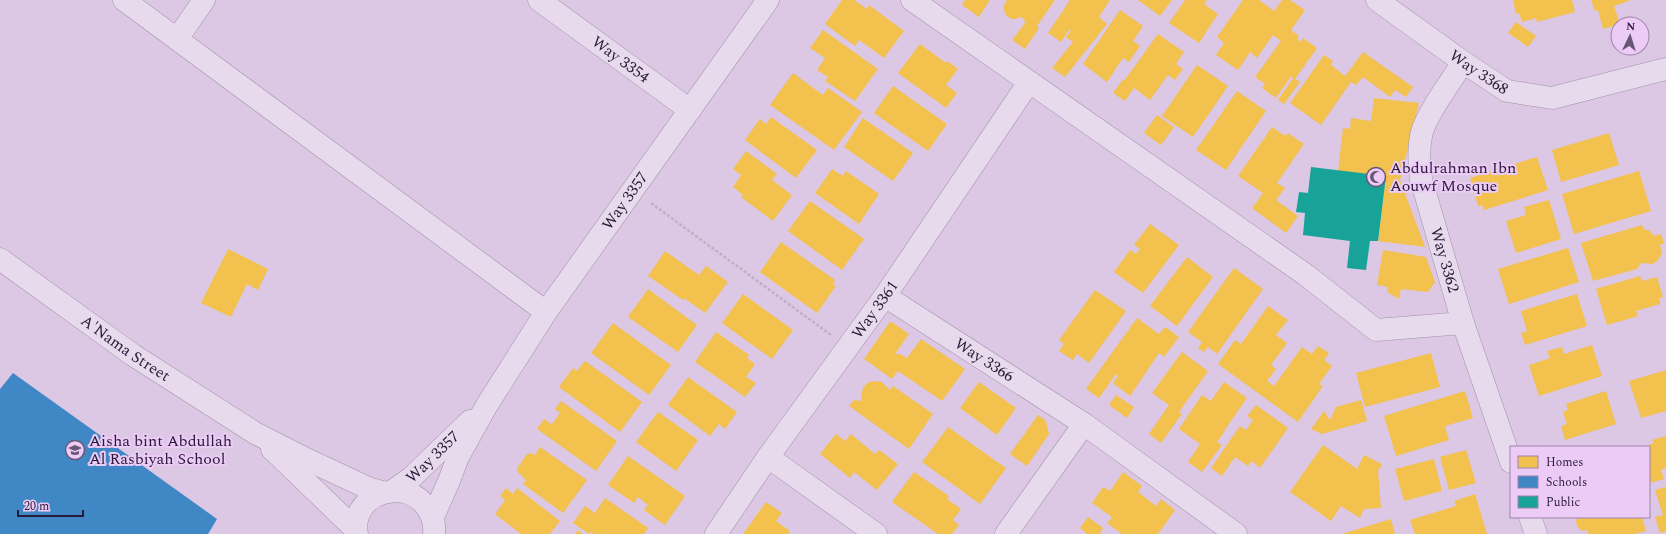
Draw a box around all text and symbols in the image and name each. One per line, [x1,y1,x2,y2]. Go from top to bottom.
north arrow [1610,16,1650,56]
text: N [1626,18,1636,35]
street label: Way 3354 [587,30,655,89]
street label: Way 3368 [1444,44,1513,101]
place label: Abdulrahman Ibn Aouwf Mosque [1390,156,1516,198]
mosque icon: Abdulrahman Ibn Aouwf Mosque [1365,166,1387,188]
street label: Way 3357 [596,167,654,235]
street label: Way 3362 [1424,225,1466,295]
street label: Way 3361 [846,276,904,344]
street label: A'Nama Street [76,309,175,388]
street label: Way 3366 [950,332,1019,388]
street label: Way 3357 [400,425,465,489]
place label: Aisha bint Abdullah Al Rasbiyah School [89,429,232,471]
school or university icon: Aisha bint Abdullah Al Rasbiyah School [64,439,86,461]
legend [1510,446,1650,518]
text: Homes [1546,453,1584,472]
text: Schools [1546,473,1587,492]
scale bar [18,492,83,518]
text: Public [1546,493,1580,512]
text: 20 m [24,497,49,516]

